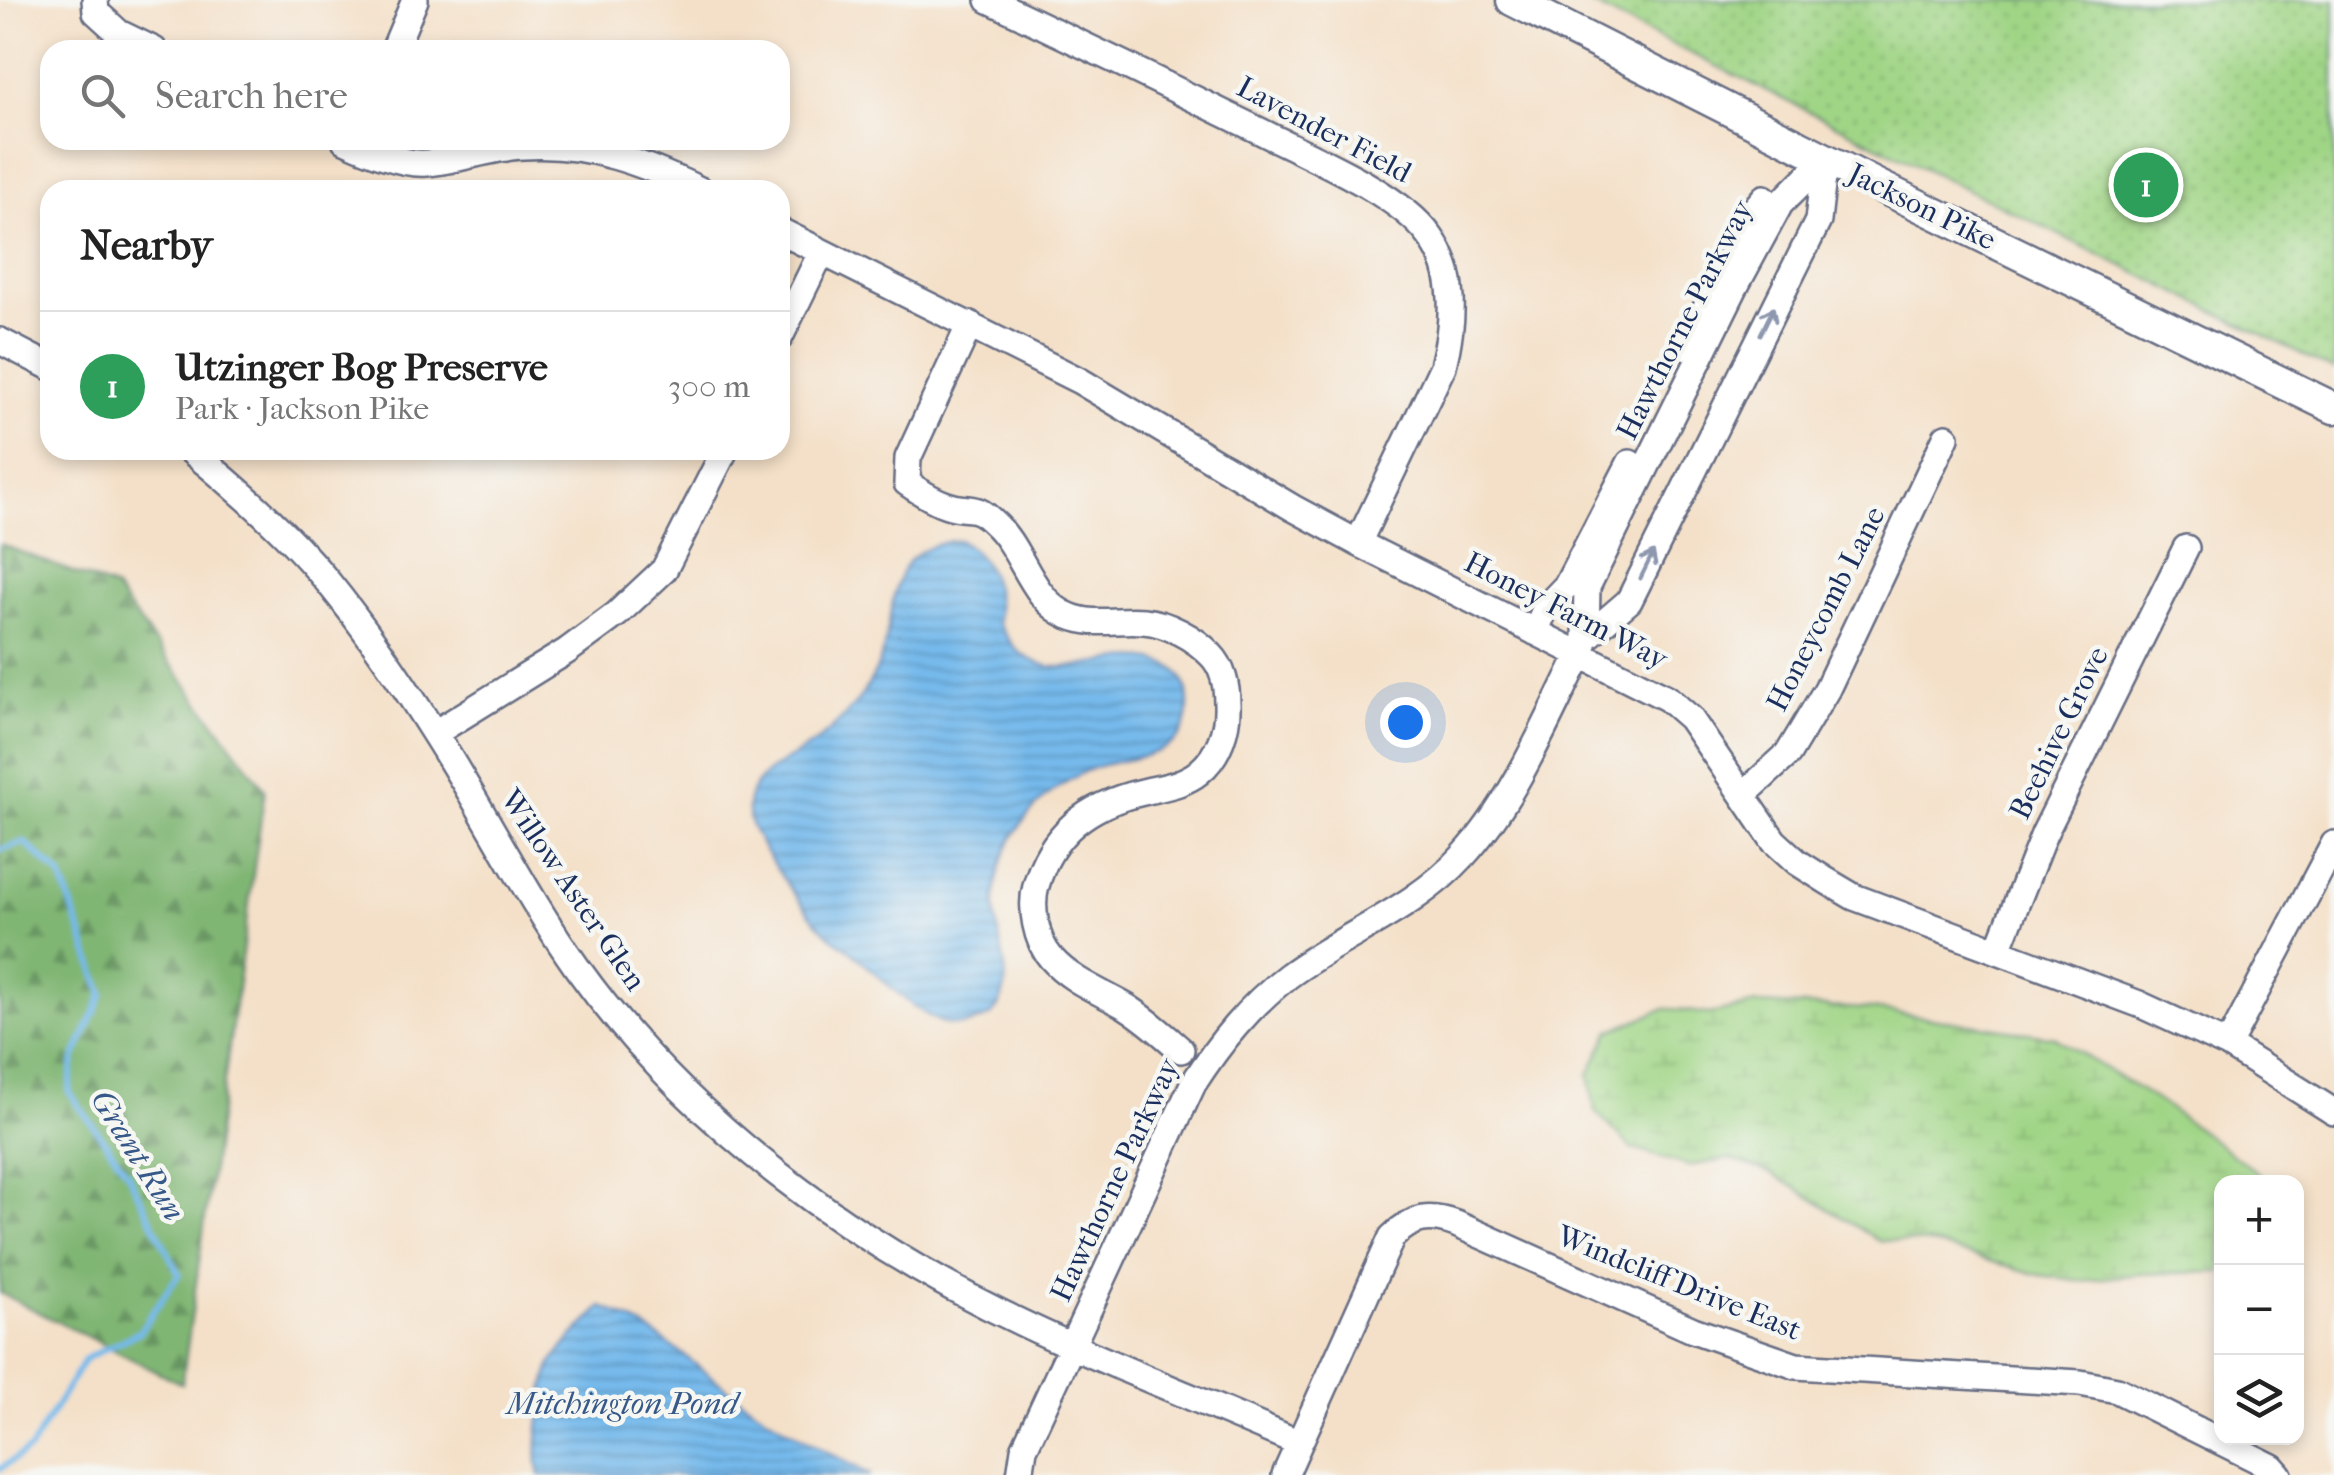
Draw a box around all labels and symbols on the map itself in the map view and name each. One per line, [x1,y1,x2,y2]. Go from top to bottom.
street label: Lavender Field [1231,69,1418,191]
pin: 1 [2114,148,2178,222]
street label: Jackson Pike [1841,155,2002,258]
street label: Hawthorne Parkway [1609,193,1761,446]
one-way arrow [1759,307,1778,337]
street label: Honeycomb Lane [1759,501,1893,717]
street label: Honey Farm Way [1459,545,1674,678]
one-way arrow [1638,550,1657,580]
street label: Beehive Grove [2002,641,2116,825]
your location [1380,697,1431,748]
street label: Willow Aster Glen [492,782,653,998]
street label: Hawthorne Parkway [1043,1052,1187,1307]
water label: Grant Run [83,1083,193,1227]
street label: Windcliff Drive East [1551,1218,1806,1348]
water label: Mitchington Pond [504,1385,741,1422]

